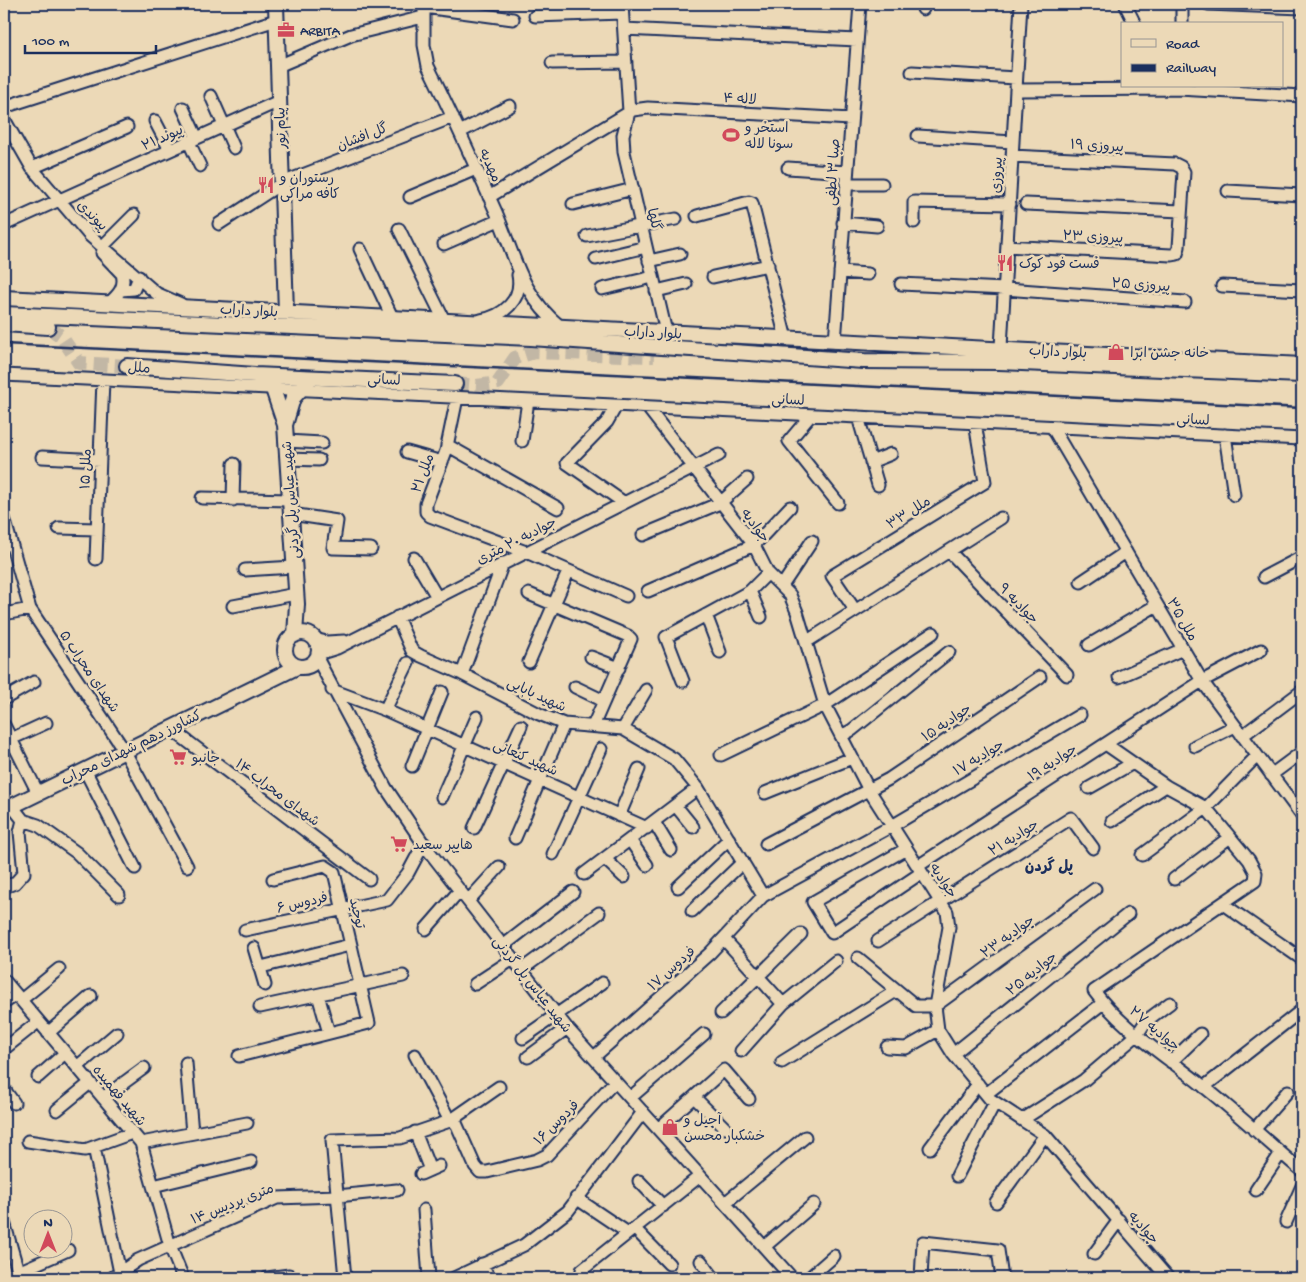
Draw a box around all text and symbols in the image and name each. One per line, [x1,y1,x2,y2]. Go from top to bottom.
office icon: ARBITA [276,20,296,40]
scale bar [25,22,156,54]
legend [1121,22,1284,88]
place label: ARBITA [300,24,341,41]
text: 100 m [31,33,70,51]
text: Road [1166,36,1200,54]
text: Railway [1166,60,1217,78]
street label: لاله ۴ [723,91,757,110]
street label: پیام نور [273,107,292,150]
street label: گل افشان [334,119,391,156]
place label: استخر و سونا لاله [744,121,793,154]
street label: پیوند ۲۱ [140,123,186,156]
sports icon: استخر و سونا لاله [721,125,741,145]
street label: صبا ۳ لطفی [824,138,845,206]
street label: پیروزی ۱۹ [1070,138,1124,157]
street label: مهدیه [474,147,504,185]
street label: پیروزی [989,156,1008,194]
place label: رستوران و کافه مراکی [279,171,340,204]
restaurant icon: رستوران و کافه مراکی [256,175,276,195]
street label: پیوندی [72,198,110,236]
street label: گلها [642,206,665,232]
street label: پیروزی ۲۳ [1062,228,1124,249]
restaurant icon: فست فود کوک [995,253,1015,273]
place label: فست فود کوک [1019,257,1100,274]
street label: پیروزی ۲۵ [1111,276,1171,297]
street label: بلوار داراب [219,302,278,323]
street label: بلوار داراب [623,324,682,345]
shop icon: خانه جشن ابرا [1106,342,1126,362]
street label: بلوار داراب [1028,343,1087,364]
place label: خانه جشن ابرا [1130,346,1209,363]
street label: ملل [127,360,151,379]
street label: لسانی [367,372,401,391]
street label: لسانی [771,392,805,411]
street label: لسانی [1176,412,1210,431]
street label: شهید عباس پل گردنی [278,440,305,560]
street label: ملل ۱۵ [78,448,97,490]
street label: ملل ۲۱ [409,452,440,496]
street label: ملل ۳۳ [884,494,935,534]
street label: جوادیه [736,506,772,547]
street label: جوادیه ۲۰ متری [474,515,560,570]
street label: جوادیه ۹ [994,581,1041,629]
street label: ملل ۳۵ [1162,596,1200,645]
street label: شهدای محراب ۵ [54,628,122,717]
street label: شهید بابایی [504,675,568,717]
street label: جوادیه ۱۵ [919,701,975,747]
street label: کشاورز دهم شهدای محراب [59,708,205,791]
street label: جوادیه ۱۷ [951,737,1008,781]
street label: شهید کنعانی [490,738,560,781]
street label: جوادیه ۱۹ [1026,742,1081,786]
supermarket icon: جانبو [168,747,188,767]
place label: جانبو [191,751,220,768]
street label: شهدای محراب ۱۴ [231,757,322,831]
street label: جوادیه ۲۱ [986,817,1043,861]
supermarket icon: هایپر سعید [389,834,409,854]
place label: هایپر سعید [413,838,473,855]
district label: پل گردن [1025,856,1074,877]
street label: جوادیه [924,861,959,902]
street label: فردوس ۶ [275,890,330,919]
street label: توحید [344,897,368,931]
street label: جوادیه ۲۳ [978,913,1039,963]
street label: شهید عباس پل گردنی [488,933,576,1037]
street label: فردوس ۱۷ [645,944,700,996]
street label: جوادیه ۲۵ [1004,949,1061,1001]
street label: جوادیه ۲۷ [1125,1004,1182,1056]
street label: شهید فهمیده [88,1063,149,1131]
street label: فردوس ۱۶ [532,1098,584,1150]
place label: آجیل و خشکبار محسن [683,1112,765,1146]
shop icon: آجیل و خشکبار محسن [660,1117,680,1137]
street label: ۱۴ متری پردیس [189,1181,277,1230]
street label: جوادیه [1123,1209,1161,1249]
north arrow [22,1210,72,1260]
text: N [43,1215,53,1232]

